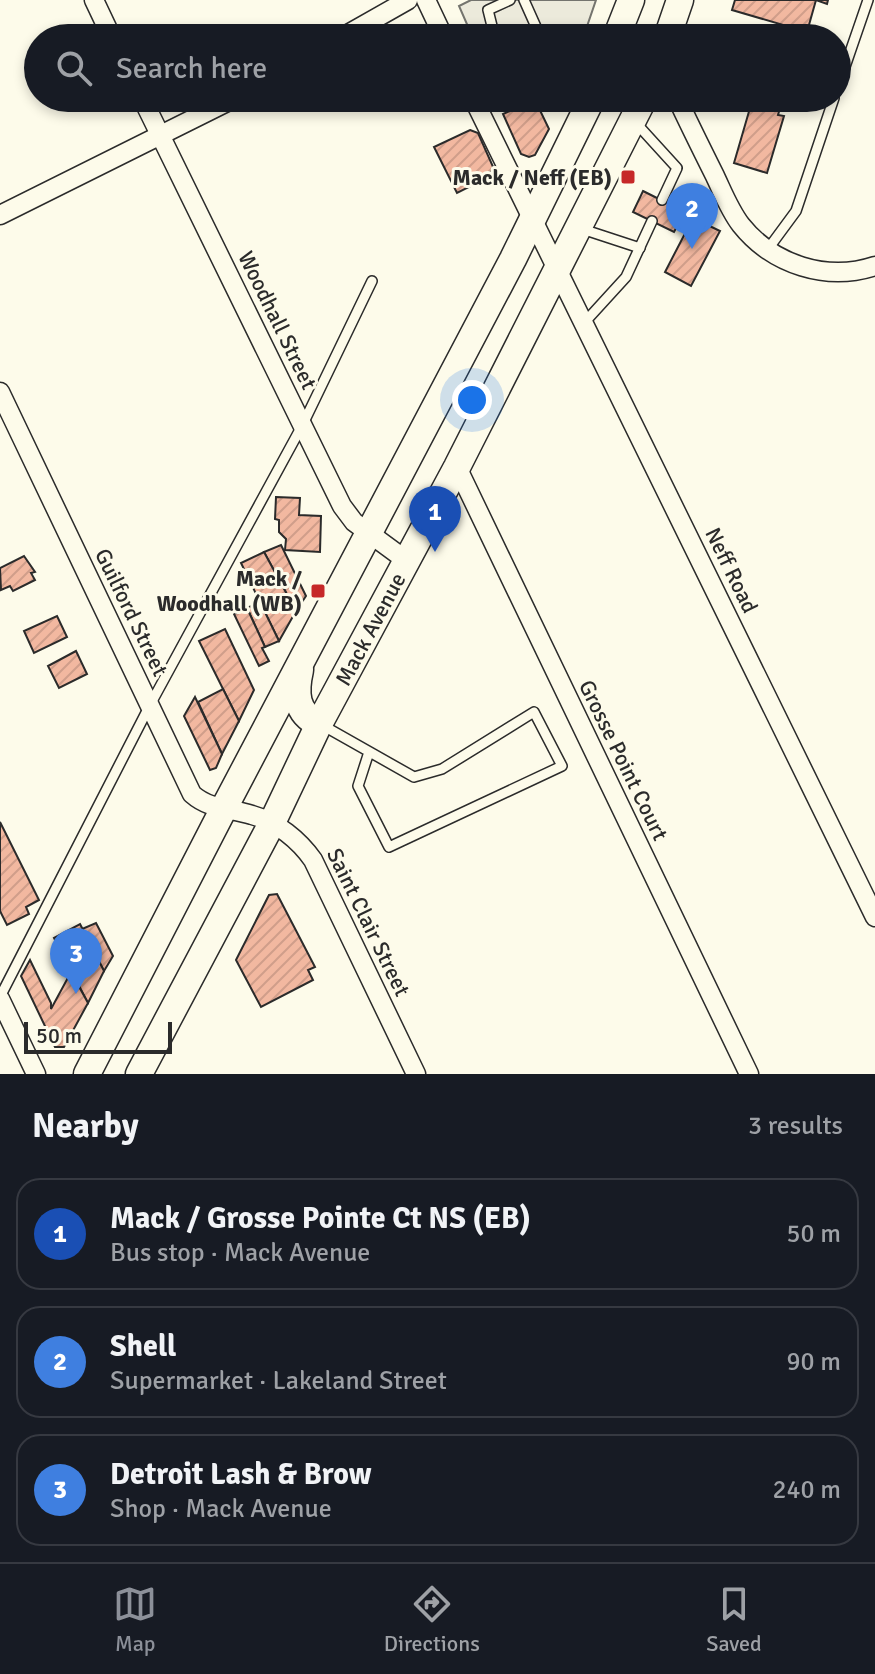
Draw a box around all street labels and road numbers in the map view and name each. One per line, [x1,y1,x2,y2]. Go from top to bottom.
street label: Woodhall Street [232,247,323,394]
street label: Neff Road [699,523,764,617]
street label: Guilford Street [89,544,174,681]
street label: Mack Avenue [329,568,411,690]
street label: Grosse Point Court [573,676,674,845]
street label: Saint Clair Street [321,844,416,1001]

